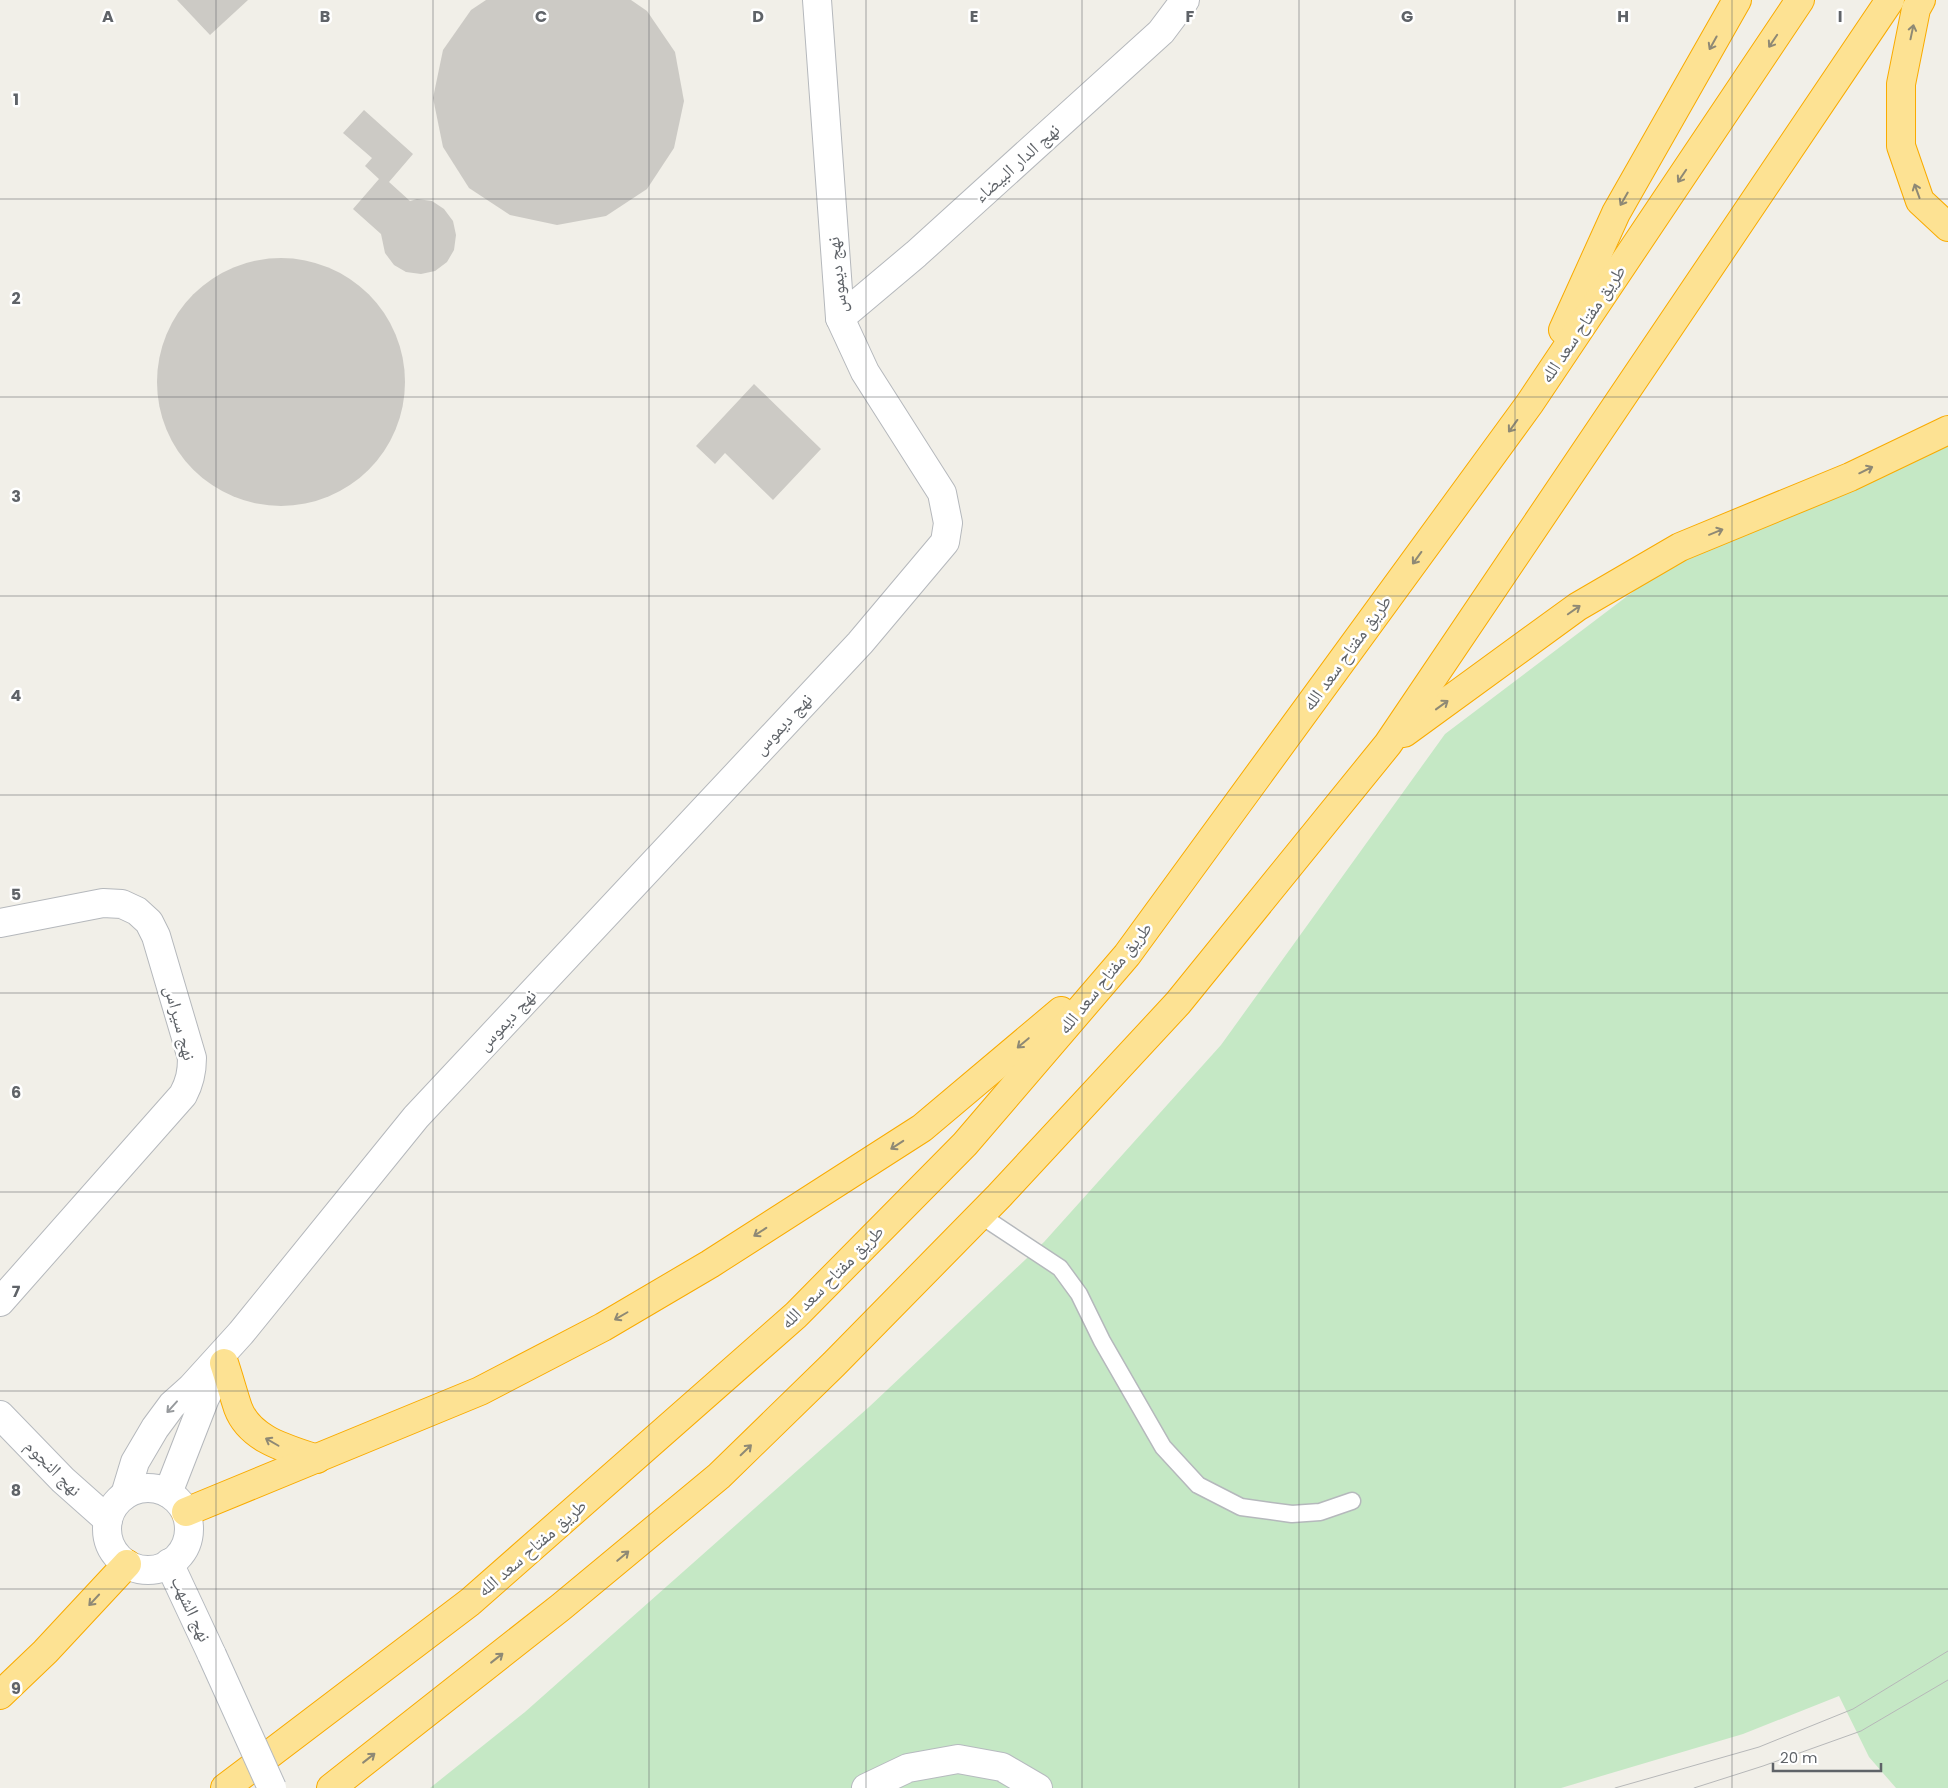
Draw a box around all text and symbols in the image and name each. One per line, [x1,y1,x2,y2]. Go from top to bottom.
text: A [102,5,114,28]
text: B [320,5,330,28]
text: C [535,5,547,28]
text: D [752,5,764,28]
text: E [970,5,978,28]
text: F [1186,5,1195,28]
text: G [1401,5,1413,28]
text: H [1617,5,1629,28]
text: I [1838,5,1842,28]
one-way arrow [1907,24,1917,40]
one-way arrow [1767,33,1777,47]
one-way arrow [1708,35,1718,50]
text: 1 [13,88,19,111]
street label: نهج الدار البيضاء [968,117,1065,208]
one-way arrow [1677,168,1687,182]
one-way arrow [1912,183,1921,199]
one-way arrow [1619,192,1629,207]
street label: نهج ديموس [820,236,853,314]
street label: طريق مفتاح سعد الله [1534,260,1631,388]
text: 2 [11,287,21,310]
one-way arrow [1508,419,1518,433]
one-way arrow [1858,465,1873,474]
text: 3 [11,485,21,508]
one-way arrow [1708,527,1723,537]
one-way arrow [1412,551,1422,565]
street label: طريق مفتاح سعد الله [1296,590,1397,716]
one-way arrow [1566,605,1580,615]
text: 4 [11,684,22,707]
street label: نهج ديموس [747,687,818,760]
one-way arrow [1435,700,1448,711]
text: 5 [11,883,21,906]
street label: طريق مفتاح سعد الله [1052,916,1158,1039]
street label: نهج سيراس [158,983,202,1063]
street label: نهج ديموس [471,983,542,1056]
one-way arrow [1017,1037,1030,1049]
text: 6 [11,1081,21,1104]
one-way arrow [890,1139,904,1150]
street label: طريق مفتاح سعد الله [774,1219,889,1334]
one-way arrow [754,1228,768,1238]
text: 7 [12,1280,21,1303]
one-way arrow [614,1312,629,1322]
one-way arrow [166,1400,178,1413]
street label: نهج النجوم [19,1434,87,1502]
one-way arrow [264,1437,279,1447]
one-way arrow [740,1444,753,1456]
text: 8 [11,1479,21,1502]
street label: طريق مفتاح سعد الله [472,1493,592,1602]
one-way arrow [617,1550,630,1561]
street label: نهج الشهب [165,1572,218,1646]
one-way arrow [88,1593,100,1606]
one-way arrow [490,1652,503,1663]
text: 9 [11,1677,21,1700]
scale bar [1773,1740,1880,1772]
text: 20 m [1780,1747,1818,1768]
one-way arrow [362,1753,376,1763]

